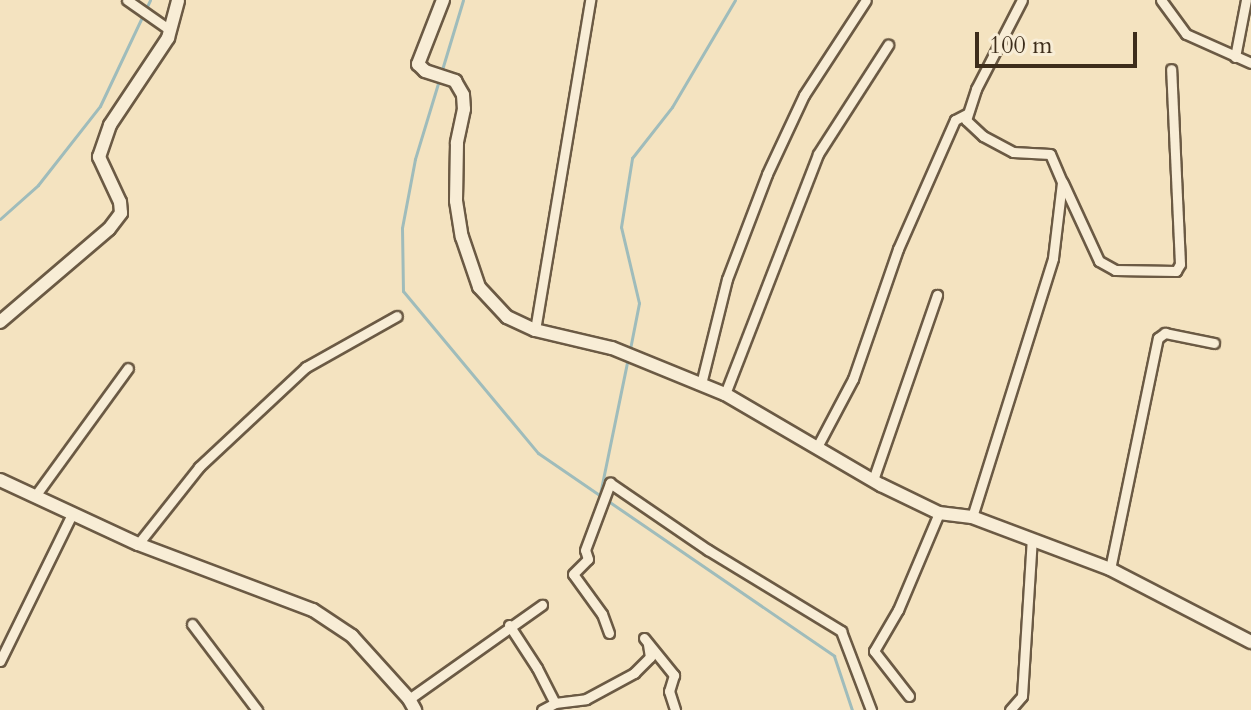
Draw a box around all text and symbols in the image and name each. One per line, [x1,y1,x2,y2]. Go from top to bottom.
scale bar [979,16,1141,66]
text: 100 m [989,29,1053,62]

